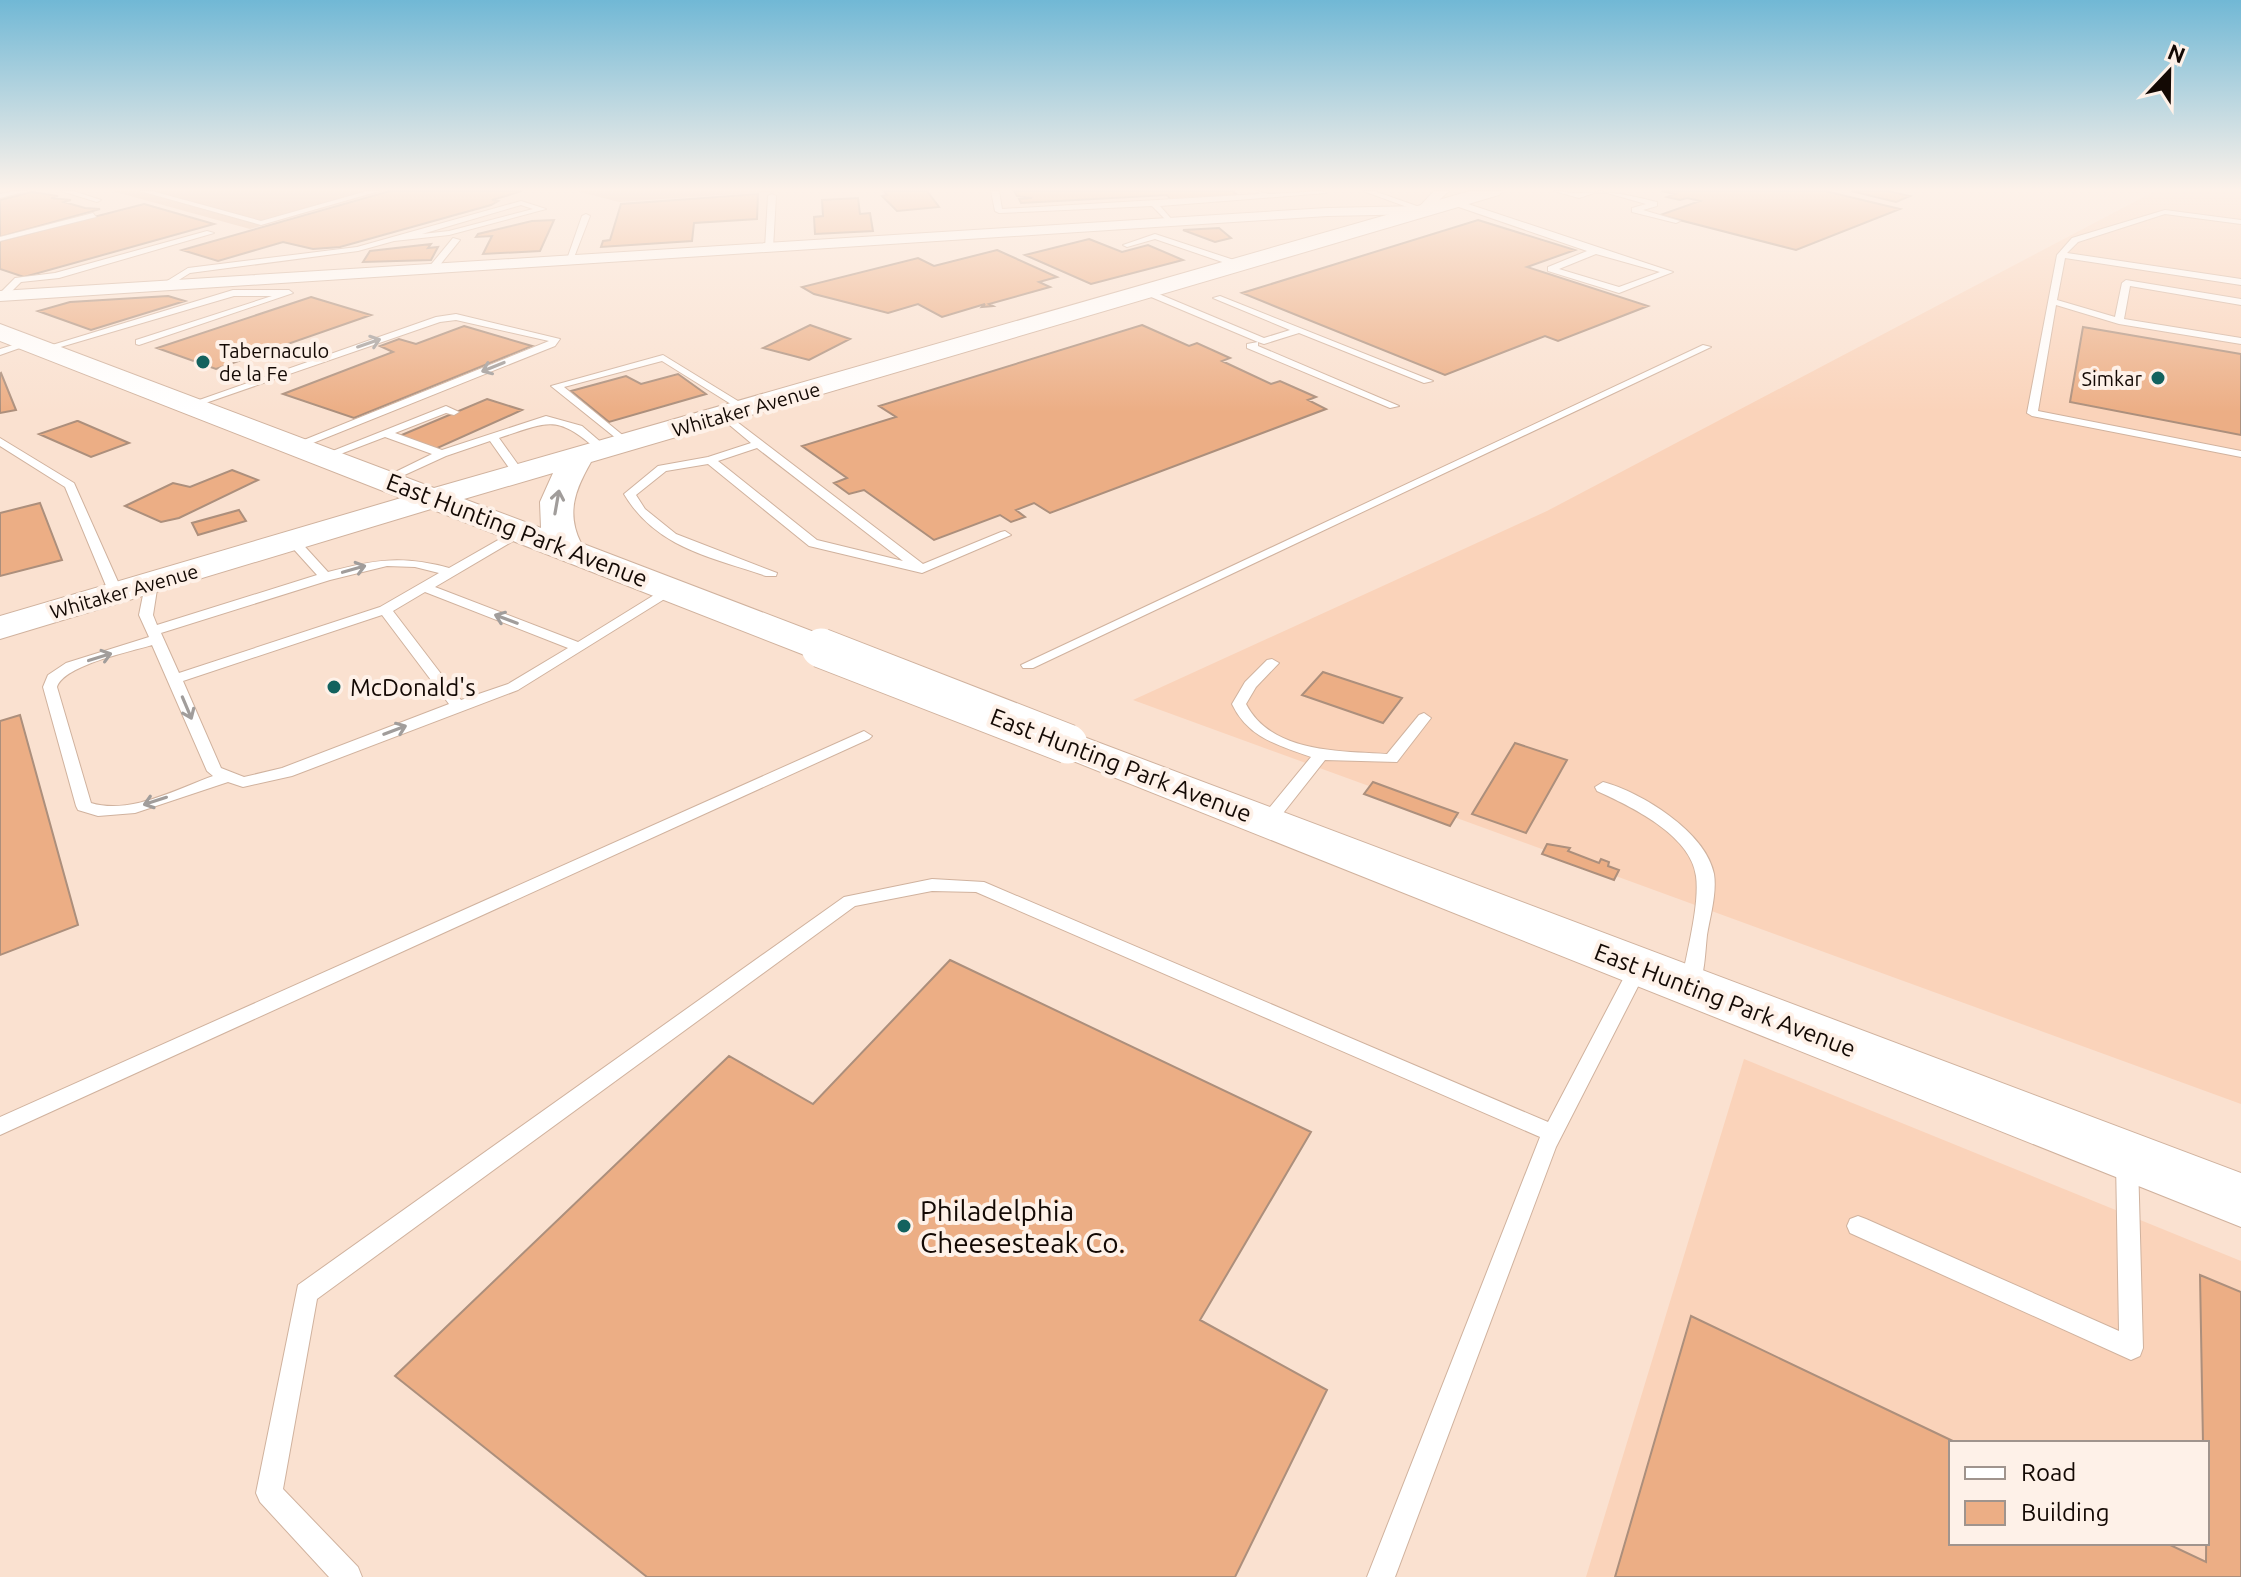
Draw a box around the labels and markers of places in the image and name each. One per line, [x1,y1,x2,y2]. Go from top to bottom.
place label: Tabernaculo de la Fe [219,339,329,385]
marker: Tabernaculo de la Fe [194,353,212,371]
place label: Simkar [2081,367,2142,390]
marker: Simkar [2149,369,2167,387]
place label: McDonald's [350,674,476,701]
marker: McDonald's [325,678,343,696]
place label: Philadelphia Cheesesteak Co. [920,1195,1126,1258]
marker: Philadelphia Cheesesteak Co. [895,1217,913,1235]

